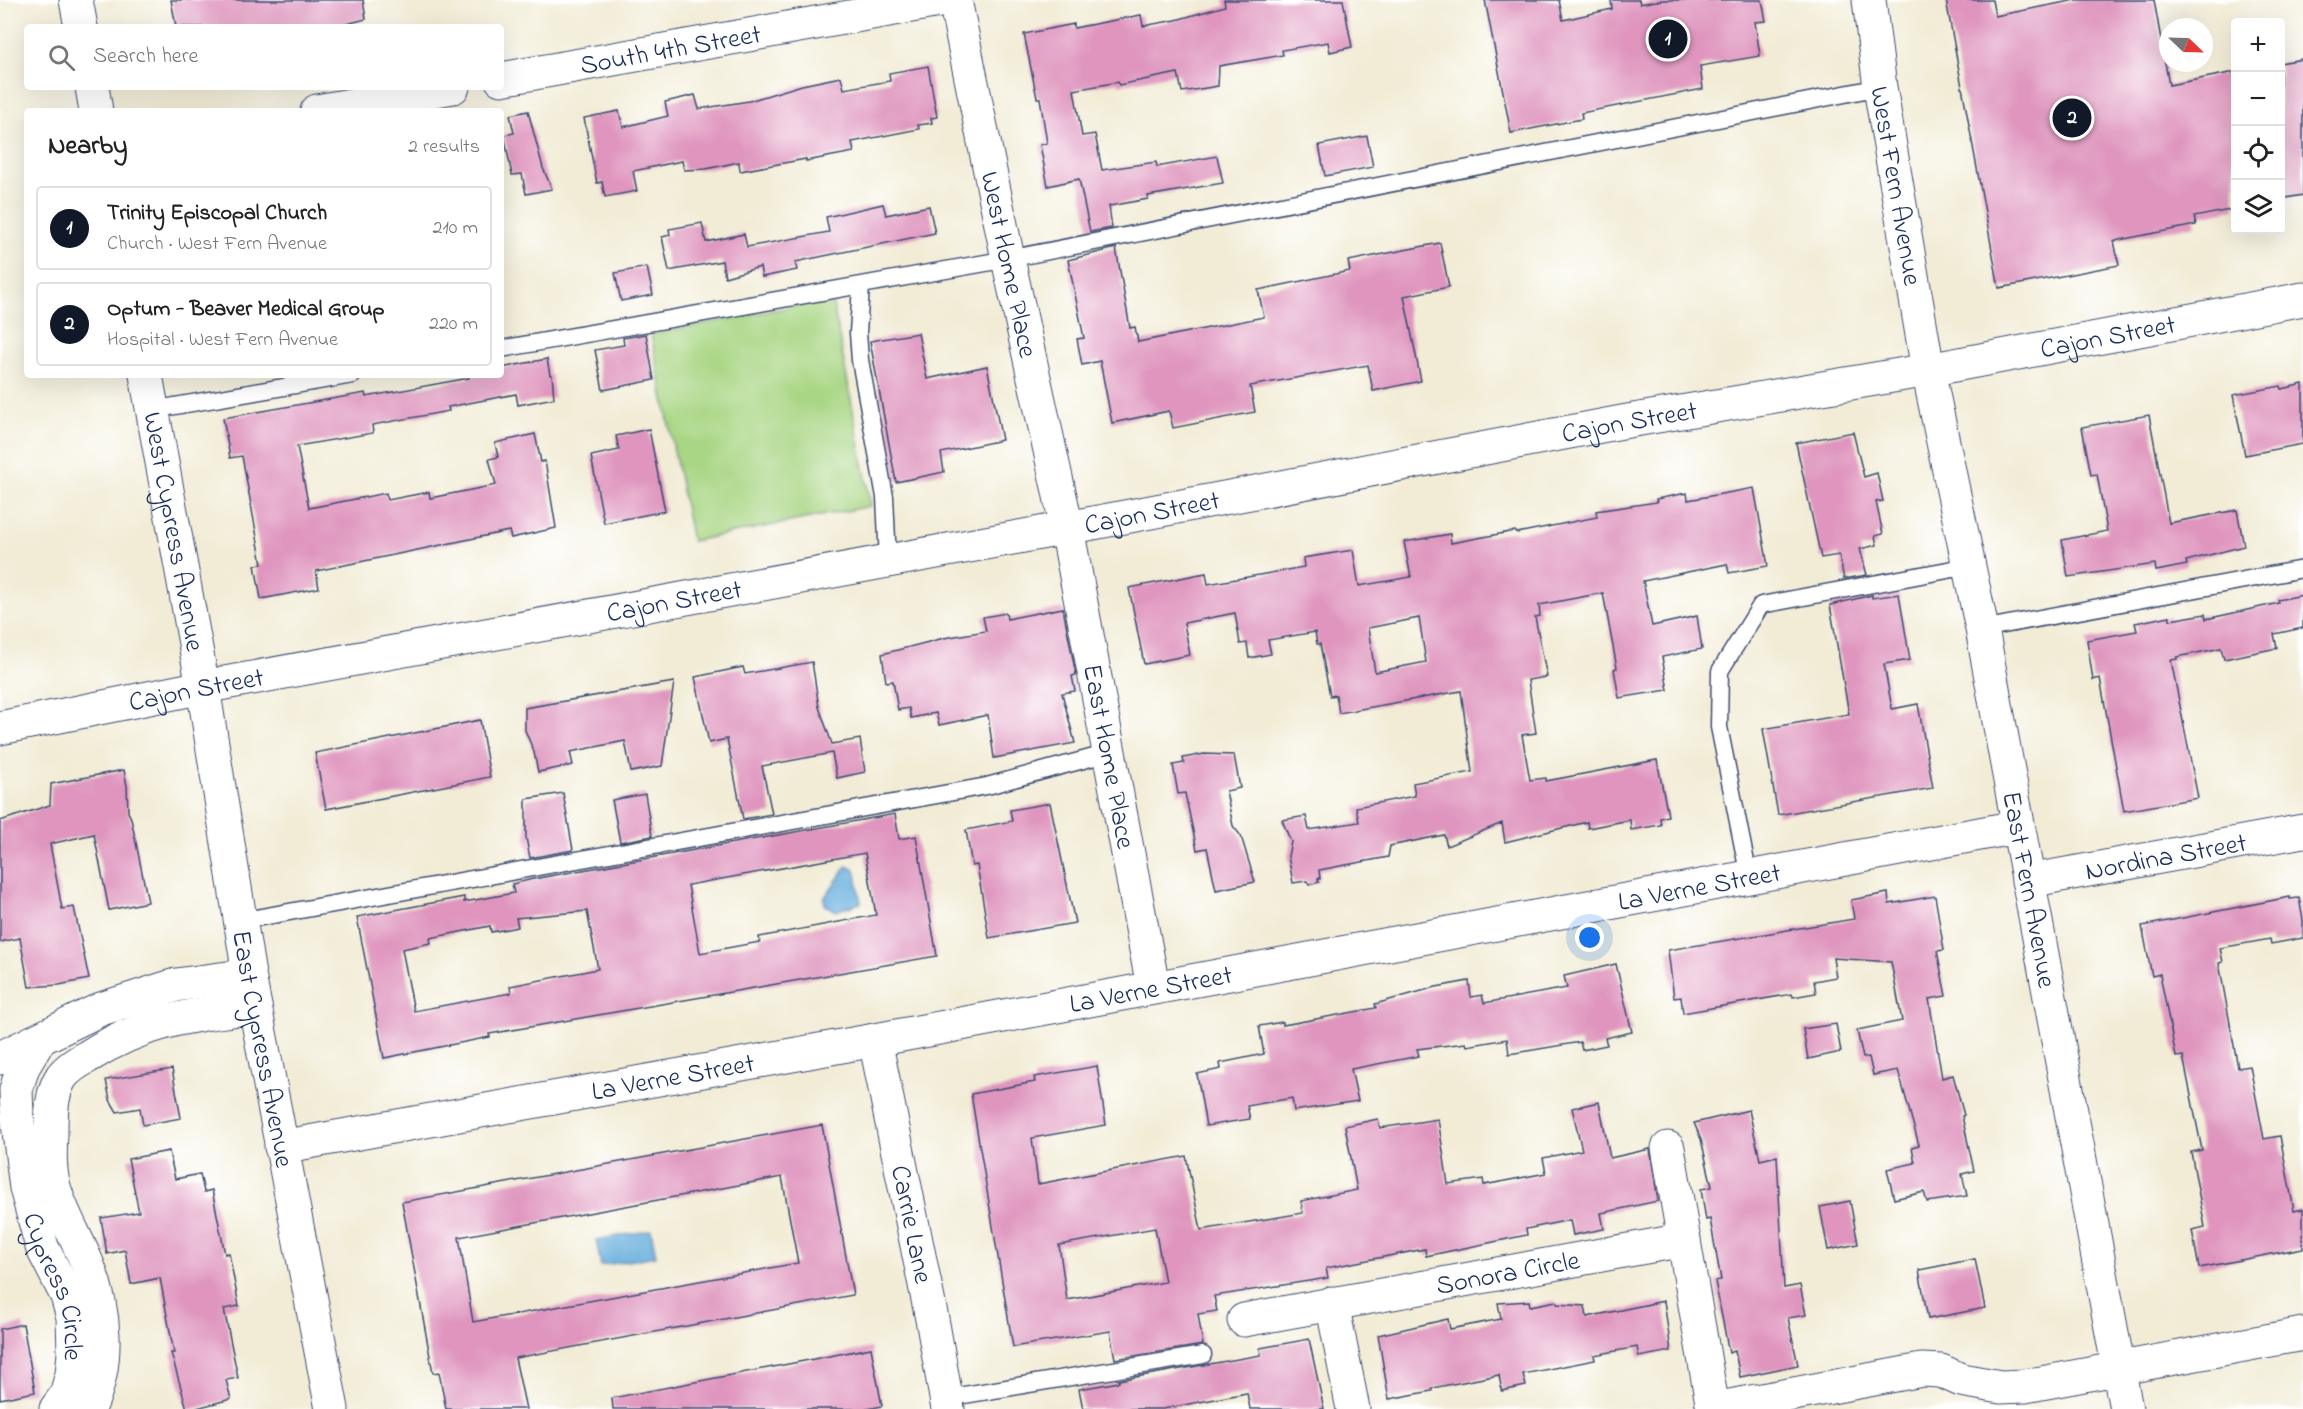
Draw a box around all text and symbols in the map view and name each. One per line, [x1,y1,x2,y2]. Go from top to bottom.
street label: South 4th Street [577,16,764,87]
pin: 1 [1648,16,1688,62]
north arrow [2159,18,2213,72]
map controls [2231,18,2285,234]
button: + [2231,18,2285,72]
search box [24,24,504,90]
icon: search [45,41,78,74]
text: Search here [93,41,198,73]
button: − [2231,72,2285,126]
street label: West Fern Avenue [1858,84,1931,290]
pin: 2 [2052,96,2092,140]
button: locate [2231,126,2285,180]
text: Nearby [48,128,127,166]
text: 2 results [408,133,480,162]
street label: West Home Place [969,168,1046,363]
button: layers [2231,180,2285,234]
text: Trinity Episcopal Church [107,198,327,230]
text: 1 [66,214,73,243]
text: 210 m [433,214,478,243]
text: Church · West Fern Avenue [107,230,327,259]
text: Optum - Beaver Medical Group [107,294,384,326]
street label: Cajon Street [2037,307,2179,370]
text: 2 [65,310,74,339]
text: 220 m [429,310,478,339]
text: Hospital · West Fern Avenue [107,326,338,355]
street label: Cajon Street [1559,393,1700,455]
street label: West Cypress Avenue [131,409,213,656]
street label: Cajon Street [1081,482,1223,546]
street label: Cajon Street [604,571,745,634]
street label: Cajon Street [126,659,267,724]
street label: East Home Place [1071,661,1144,853]
street label: East Fern Avenue [1990,788,2065,992]
street label: Nordina Street [2082,825,2250,892]
street label: La Verne Street [1615,854,1784,923]
your location [1575,923,1604,952]
street label: East Cypress Avenue [220,928,303,1172]
street label: La Verne Street [1067,957,1236,1025]
street label: La Verne Street [589,1045,758,1113]
street label: Carrie Lane [879,1162,941,1288]
street label: Cypress Circle [12,1209,91,1363]
street label: Sonora Circle [1433,1242,1584,1307]

